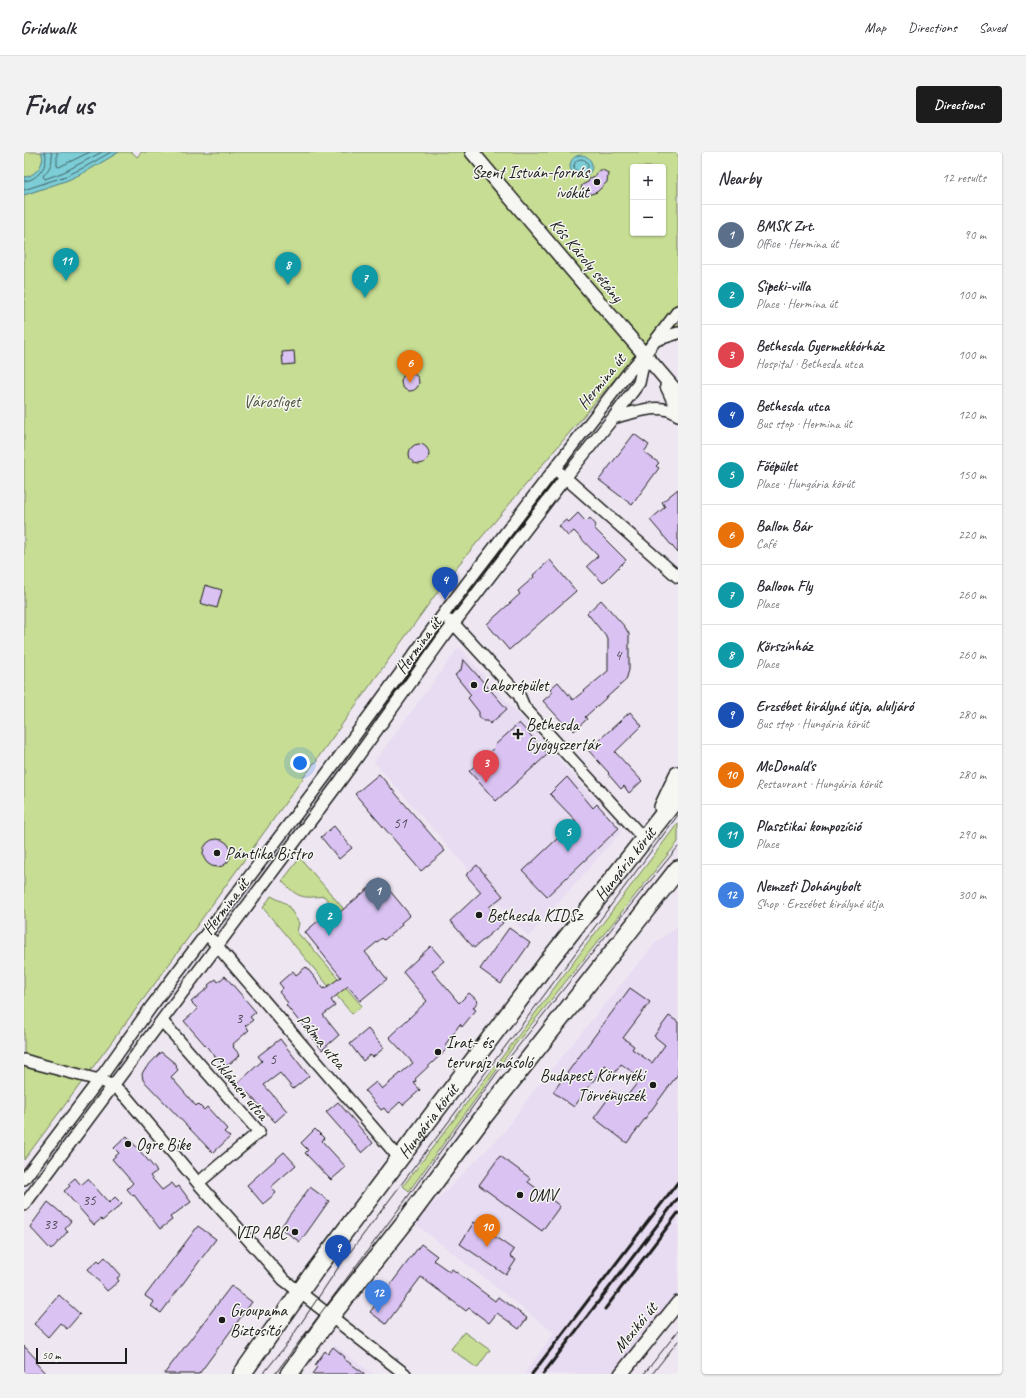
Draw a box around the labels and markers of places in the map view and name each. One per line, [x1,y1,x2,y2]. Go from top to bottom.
place label: Szent István-forrás ivókút [471,162,591,203]
marker: Szent István-forrás ivókút [592,177,602,187]
pin: 11 [53,248,79,281]
pin: 8 [275,252,301,285]
pin: 7 [352,265,378,298]
pin: 6 [397,350,423,383]
pin: 4 [432,567,458,600]
place label: Laborépület [482,675,551,696]
marker: Laborépület [469,680,479,690]
place label: Bethesda Gyógyszertár [526,714,602,755]
marker: Bethesda Gyógyszertár [513,729,523,739]
pin: 3 [473,750,499,783]
pin: 5 [555,819,581,852]
place label: Pántlika Bistro [225,843,313,864]
marker: Pántlika Bistro [212,848,222,858]
pin: 1 [365,878,391,911]
pin: 2 [316,903,342,936]
place label: Bethesda KIDSz [487,905,584,926]
marker: Bethesda KIDSz [474,910,484,920]
place label: Irat- és tervrajz másoló [446,1032,535,1073]
marker: Irat- és tervrajz másoló [433,1047,443,1057]
place label: Budapest Környéki Törvényszék [540,1065,647,1106]
marker: Budapest Környéki Törvényszék [648,1080,658,1090]
place label: Ogre Bike [136,1134,192,1155]
marker: Ogre Bike [123,1139,133,1149]
place label: OMV [528,1185,561,1206]
marker: OMV [515,1190,525,1200]
pin: 10 [474,1214,500,1247]
place label: VIP ABC [235,1222,289,1243]
marker: VIP ABC [290,1227,300,1237]
pin: 9 [325,1235,351,1268]
pin: 12 [365,1280,391,1313]
place label: Groupama Biztosító [230,1300,289,1341]
marker: Groupama Biztosító [217,1315,227,1325]

